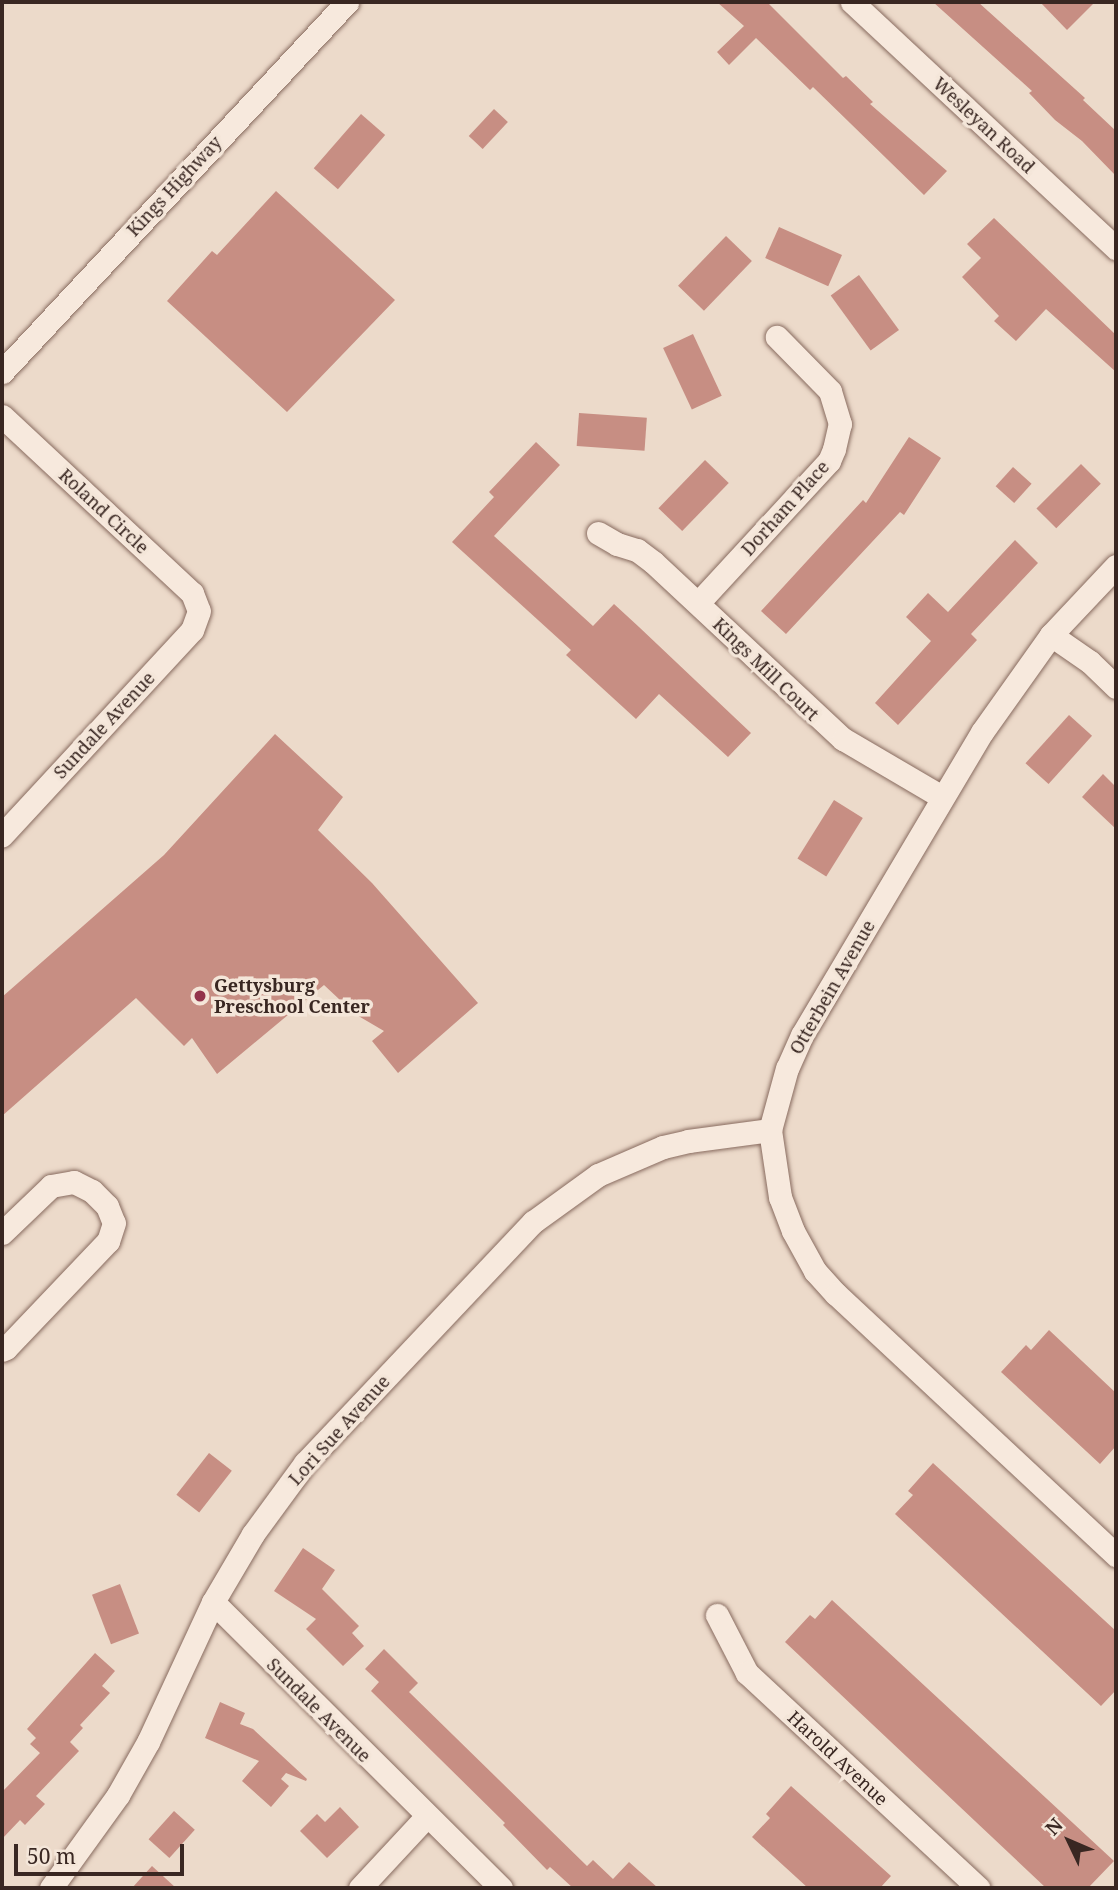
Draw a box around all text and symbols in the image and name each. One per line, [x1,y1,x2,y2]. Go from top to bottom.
street label: Wesleyan Road [929,73,1039,177]
street label: Kings Highway [122,131,226,241]
street label: Dorham Place [737,456,833,560]
street label: Roland Circle [55,464,153,558]
street label: Kings Mill Court [709,613,823,725]
street label: Sundale Avenue [49,667,159,783]
street label: Otterbein Avenue [785,916,879,1058]
place label: Gettysburg Preschool Center [214,975,370,1018]
marker: Gettysburg Preschool Center [192,988,208,1004]
street label: Lori Sue Avenue [284,1371,394,1489]
street label: Sundale Avenue [262,1653,376,1767]
street label: Harold Avenue [783,1706,893,1810]
north arrow [1034,1806,1104,1876]
text: N [1039,1812,1068,1841]
scale bar [18,1830,187,1874]
text: 50 m [27,1842,76,1870]

